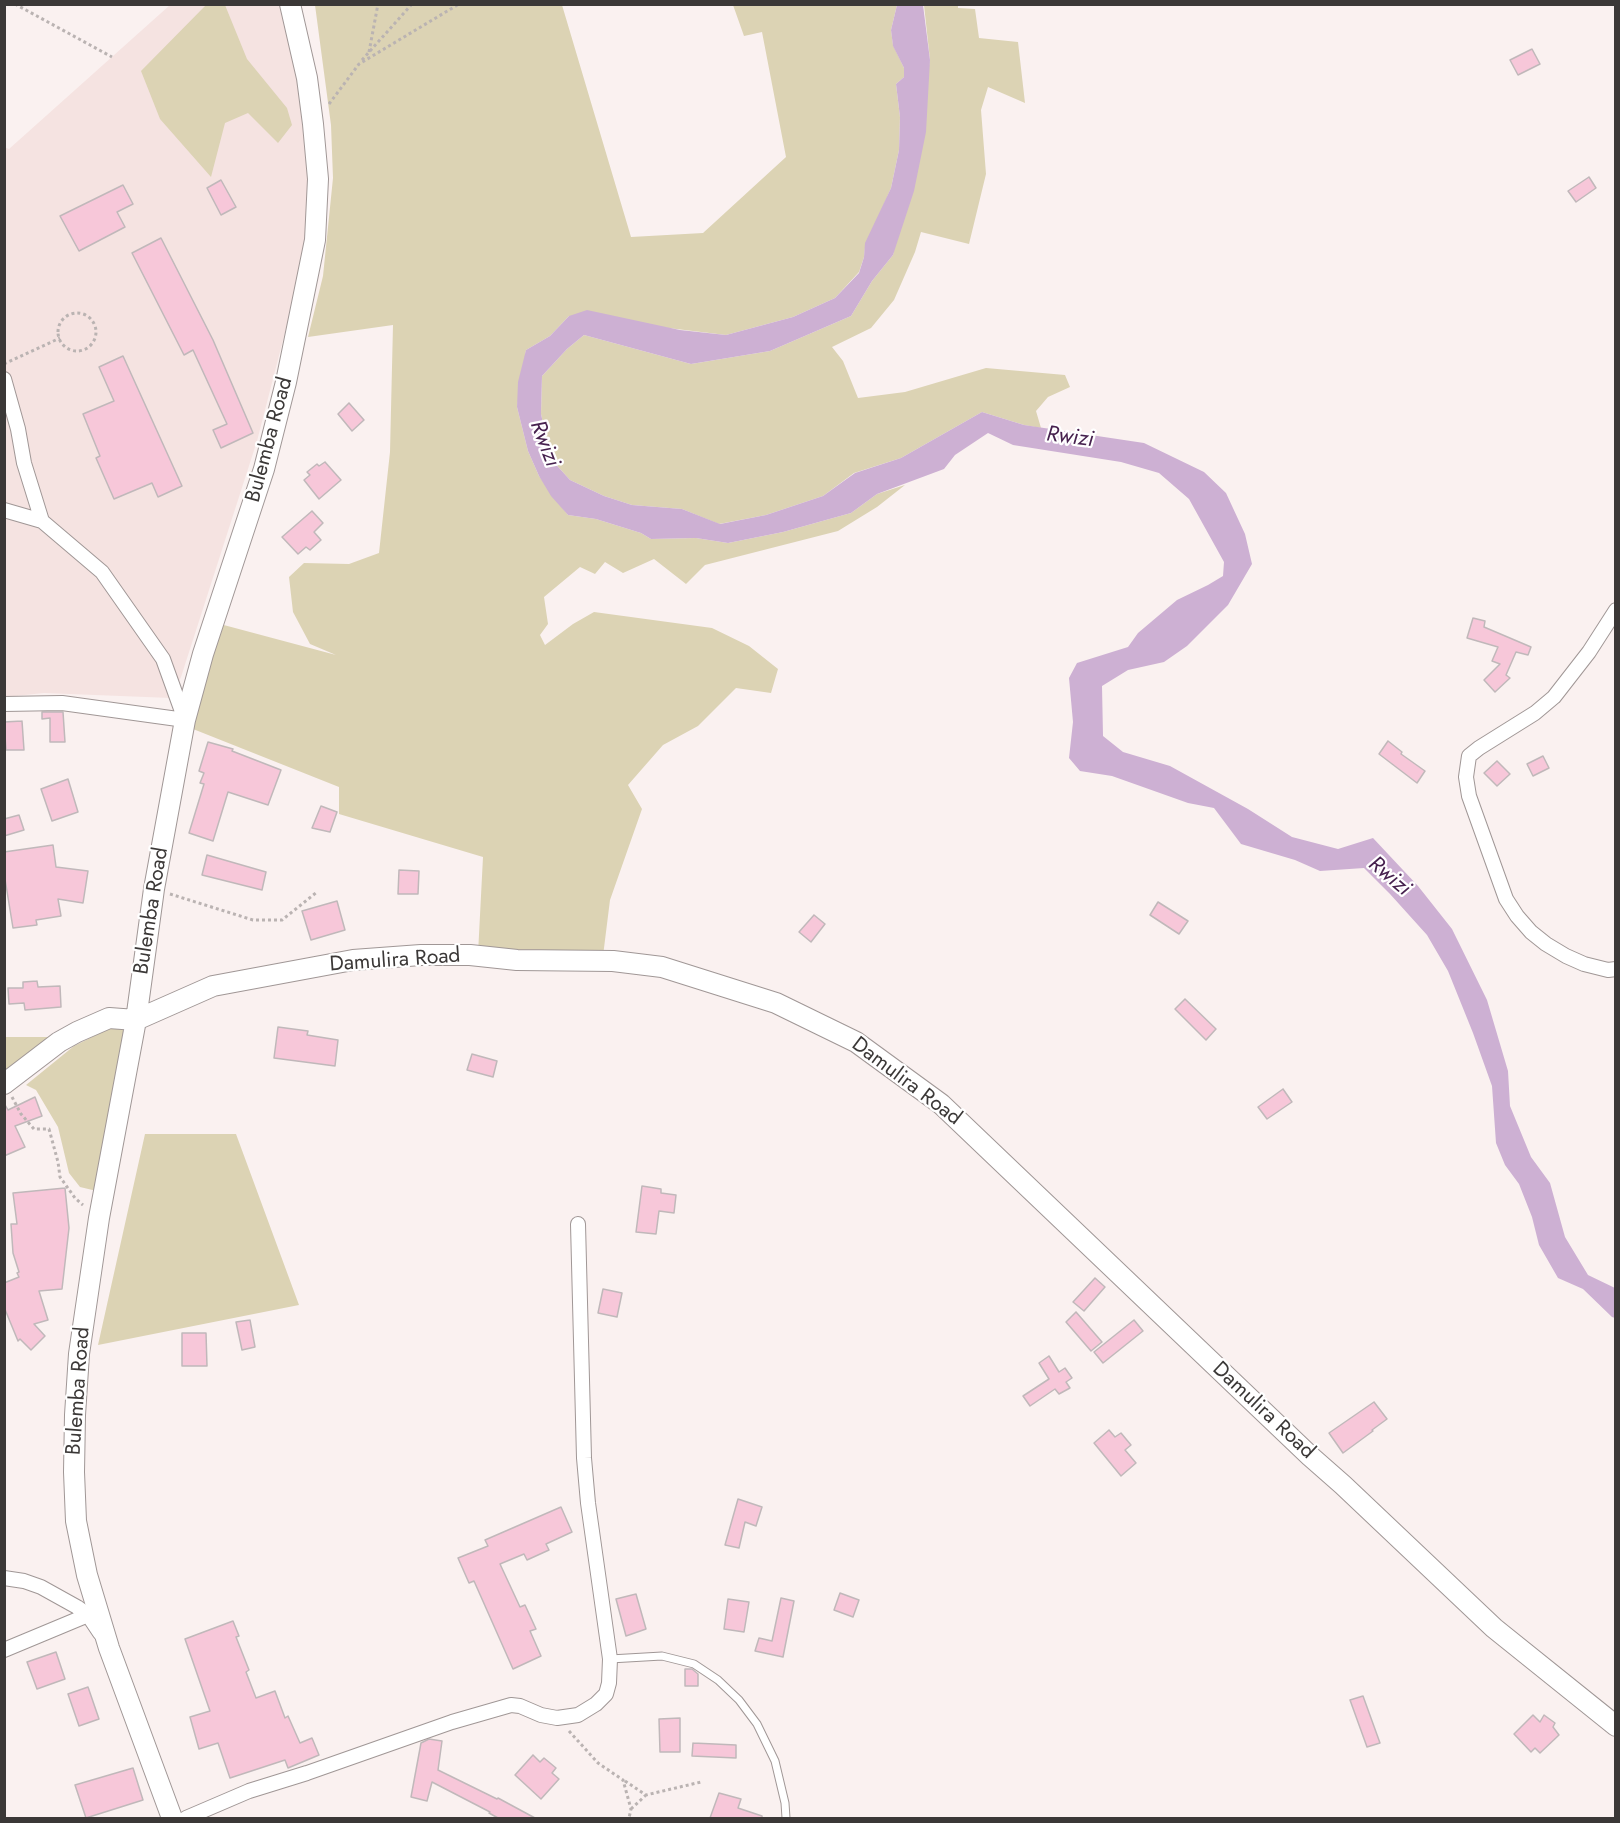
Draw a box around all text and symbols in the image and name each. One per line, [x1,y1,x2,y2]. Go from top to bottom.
street label: Bulemba Road [241,375,299,505]
water label: Rwizi [523,417,565,471]
water label: Rwizi [1045,422,1095,454]
street label: Bulemba Road [130,846,174,976]
water label: Rwizi [1362,852,1416,902]
street label: Damulira Road [329,944,461,978]
street label: Damulira Road [846,1033,966,1131]
street label: Bulemba Road [62,1326,96,1456]
street label: Damulira Road [1207,1357,1319,1465]

